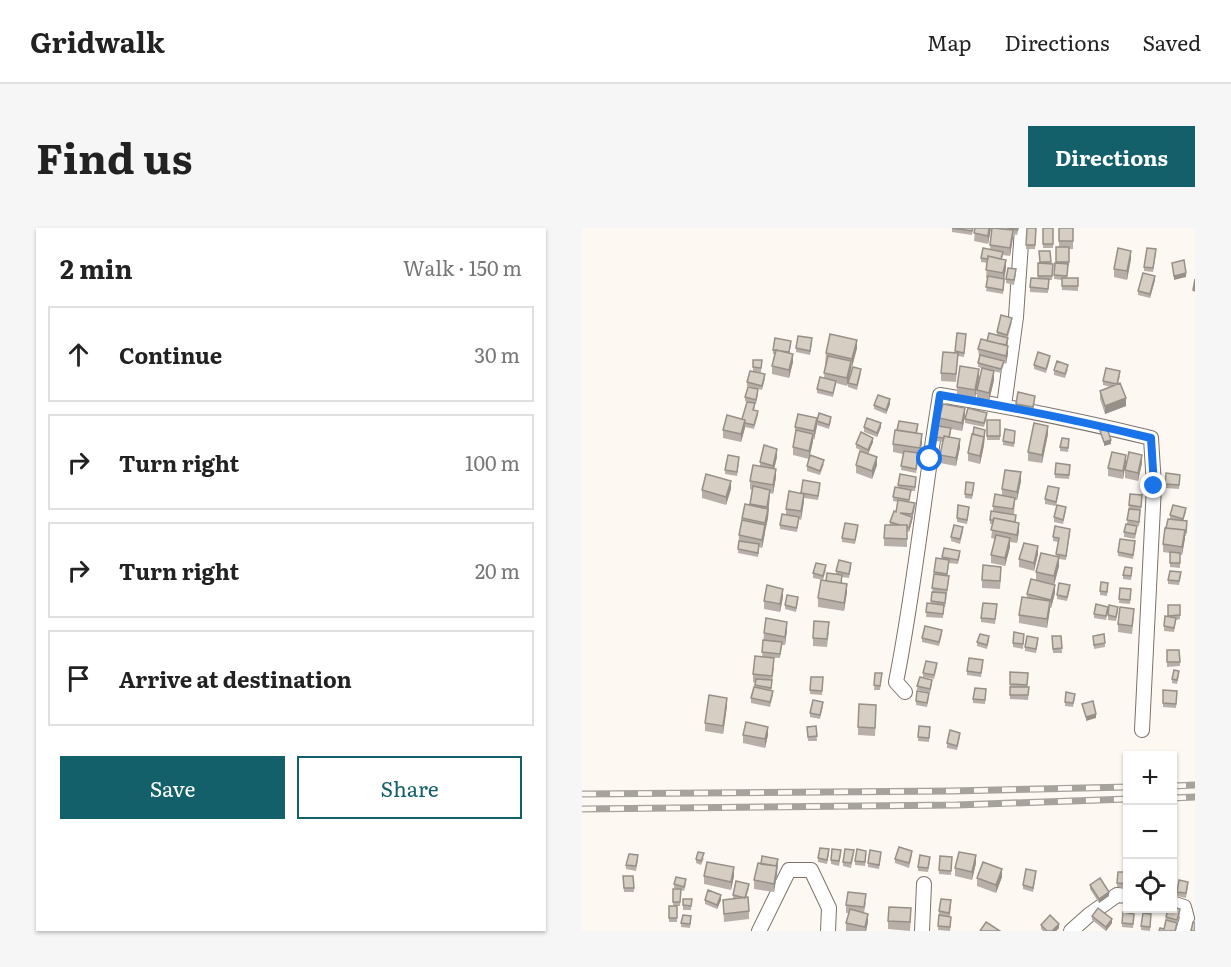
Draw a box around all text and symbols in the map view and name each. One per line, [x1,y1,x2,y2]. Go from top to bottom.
text: Gridwalk [30,20,165,62]
text: Map [927,26,972,57]
text: Directions [1005,26,1110,57]
text: Saved [1143,26,1201,57]
text: Find us [36,125,193,187]
button: Directions [1028,126,1195,187]
text: 2 min [60,248,133,287]
text: Walk · 150 m [403,252,522,282]
icon: ahead [62,338,95,371]
text: Continue [119,338,222,371]
text: 30 m [474,339,520,369]
route start [916,445,942,471]
icon: right [62,446,95,479]
text: Turn right [119,446,239,479]
text: 100 m [465,447,520,477]
route end [1140,472,1166,498]
icon: right [62,554,95,587]
text: Turn right [119,554,239,587]
text: 20 m [475,555,520,585]
icon: arrive [62,662,95,695]
text: Arrive at destination [119,662,352,695]
map controls [1123,751,1177,913]
button: + [1123,751,1177,805]
button: Save [60,756,285,819]
button: Share [297,756,522,819]
button: − [1123,805,1177,859]
button: locate [1123,859,1177,913]

